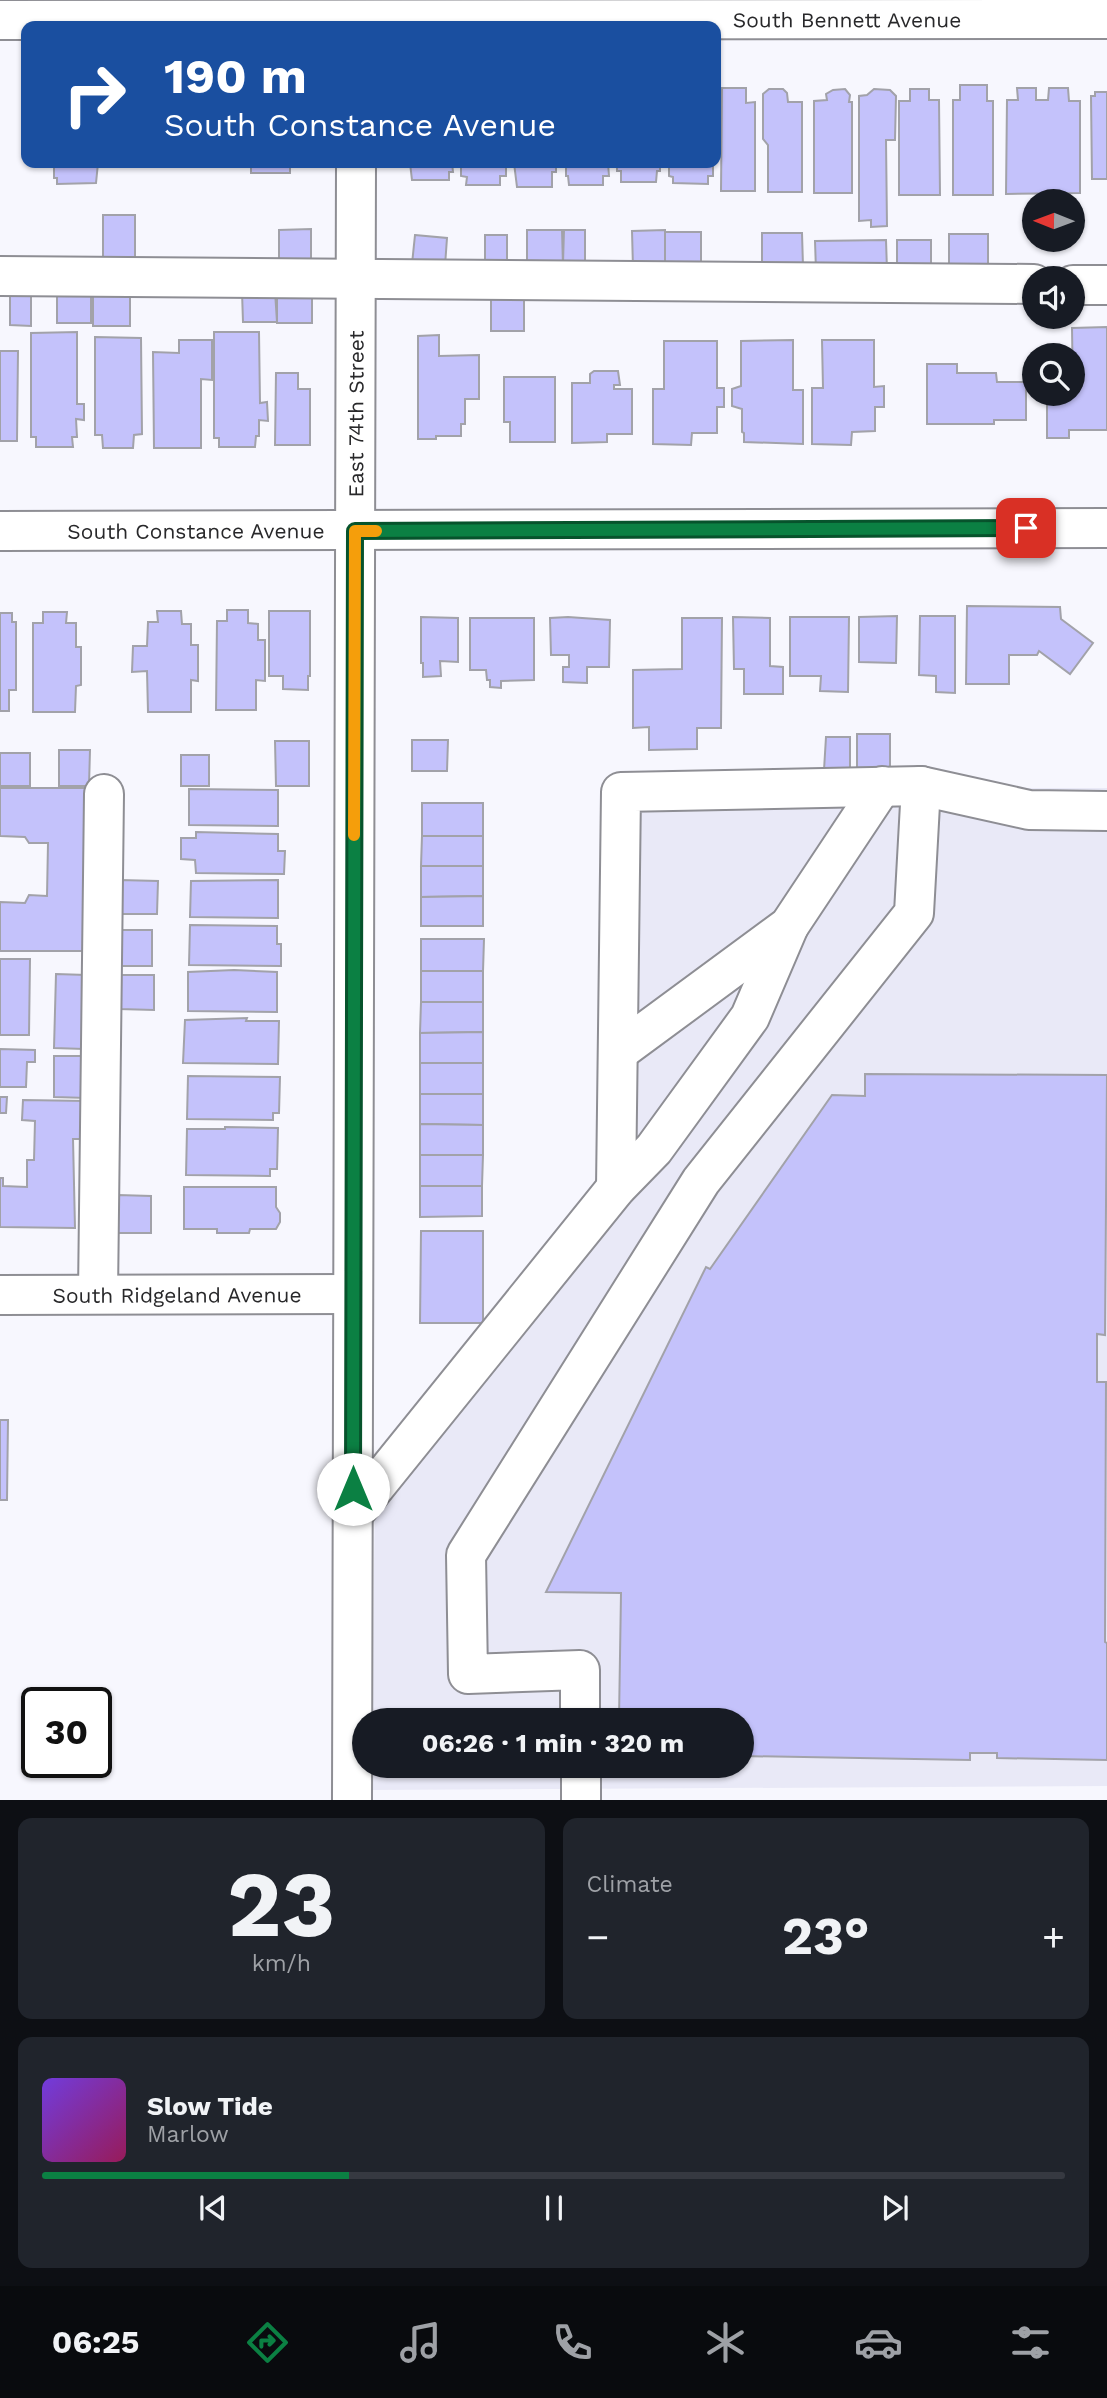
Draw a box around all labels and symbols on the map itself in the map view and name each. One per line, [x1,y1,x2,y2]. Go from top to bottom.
street label: South Bennett Avenue [733,7,961,32]
north arrow [1022,189,1085,252]
street label: East 74th Street [343,330,368,498]
pin [996,498,1056,558]
street label: South Constance Avenue [67,518,325,543]
street label: South Ridgeland Avenue [52,1282,302,1307]
position arrow [316,1452,390,1526]
speed limit sign: 30 [21,1687,112,1778]

